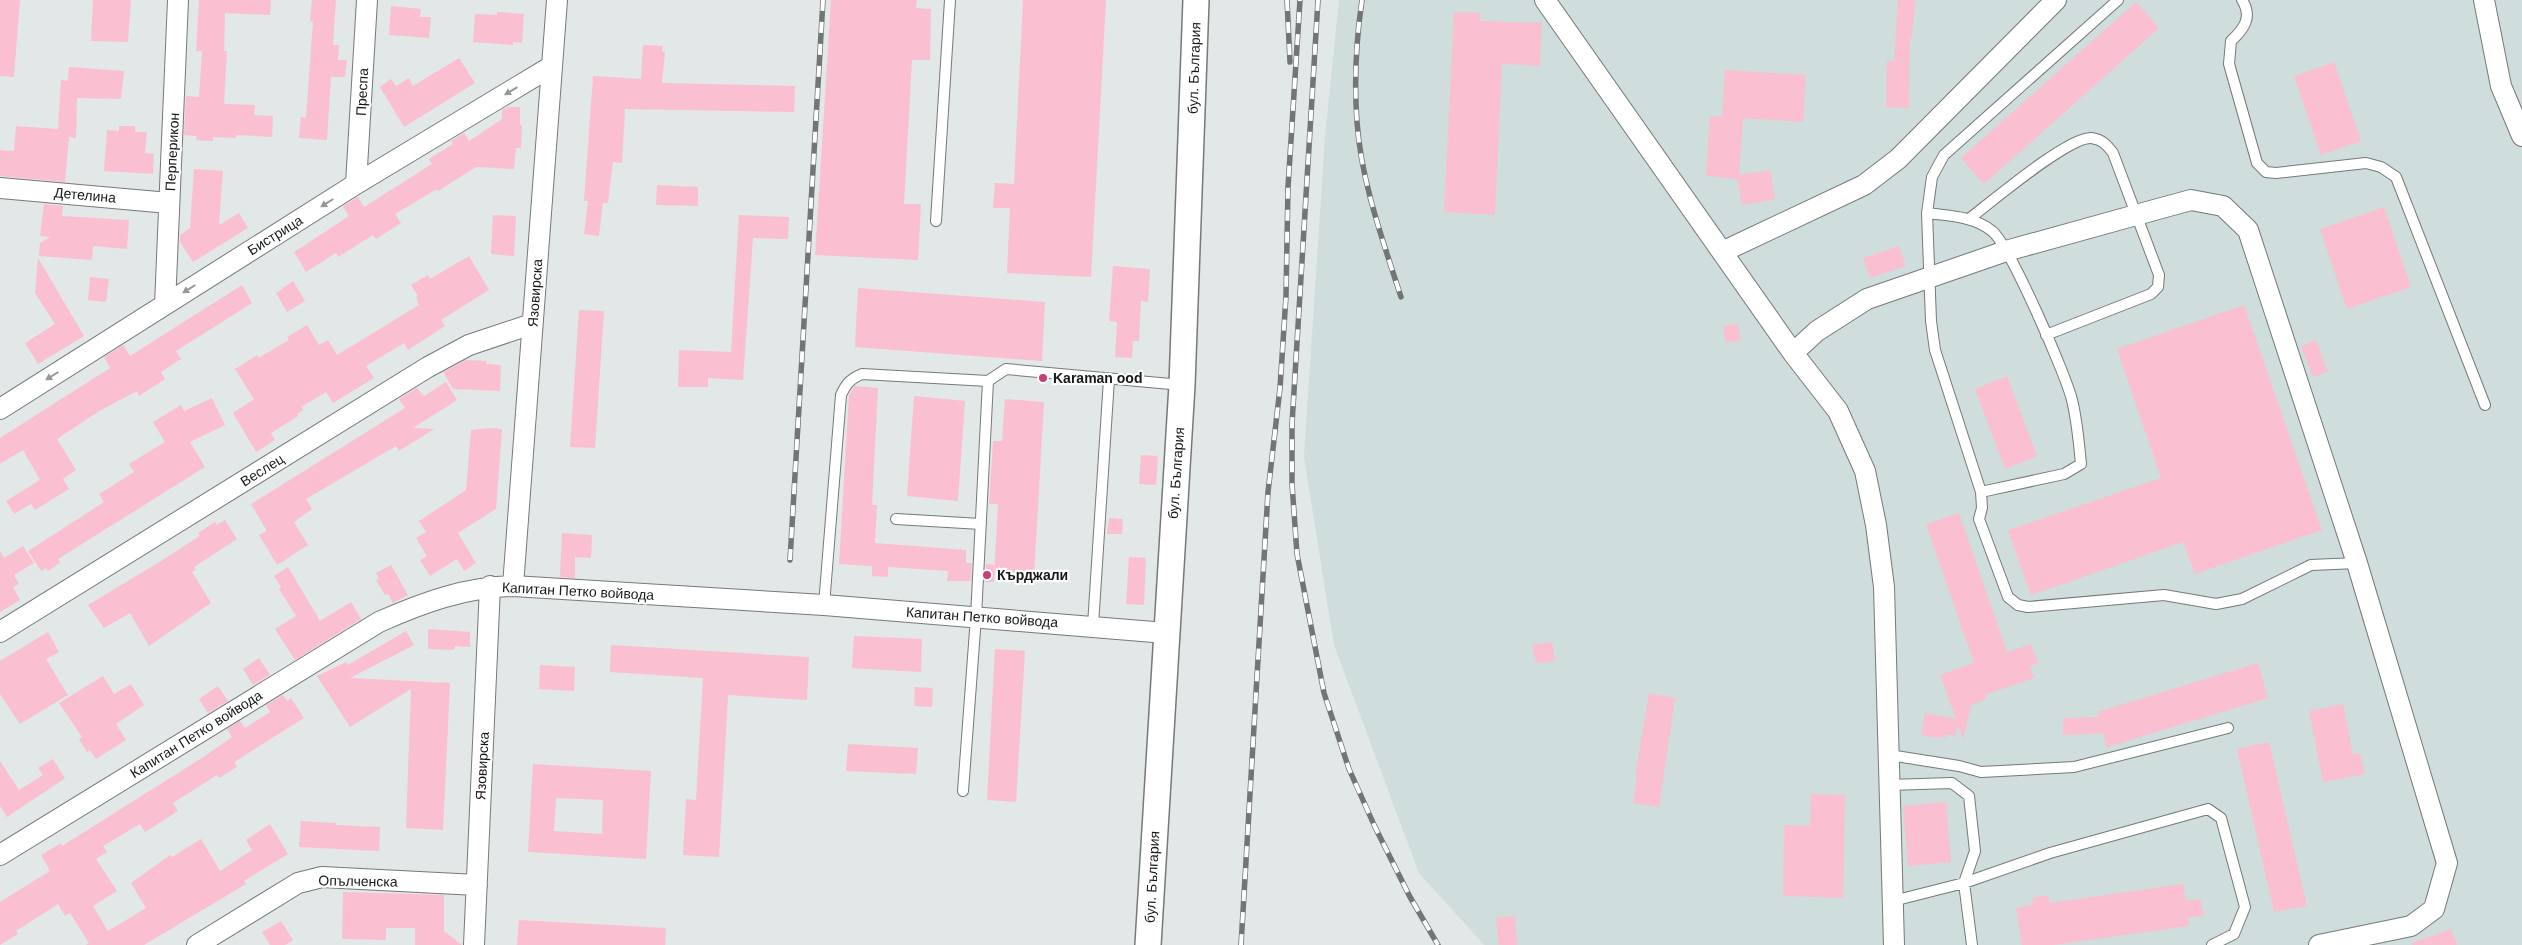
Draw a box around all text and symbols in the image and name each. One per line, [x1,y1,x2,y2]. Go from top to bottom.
street label: бул. България [1184,22,1204,114]
street label: Преспа [353,67,371,116]
one-way arrow [504,86,517,95]
street label: Перперикон [162,112,182,192]
street label: Детелина [53,184,117,206]
one-way arrow [320,198,333,207]
street label: Бистрица [245,212,306,258]
street label: Язовирска [525,258,545,328]
one-way arrow [183,284,196,294]
place label: Karaman ood [1053,370,1142,386]
one-way arrow [46,371,59,381]
marker: Karaman ood [1037,372,1049,384]
street label: бул. България [1165,426,1187,520]
street label: Веслец [237,450,287,490]
place label: Кърджали [997,567,1068,583]
marker: Кърджали [981,569,993,581]
street label: Капитан Петко войвода [502,579,655,603]
street label: Капитан Петко войвода [905,604,1059,630]
street label: Капитан Петко войвода [127,687,265,781]
street label: Язовирска [472,731,492,801]
street label: бул. България [1142,831,1162,923]
street label: Опълченска [318,872,398,890]

